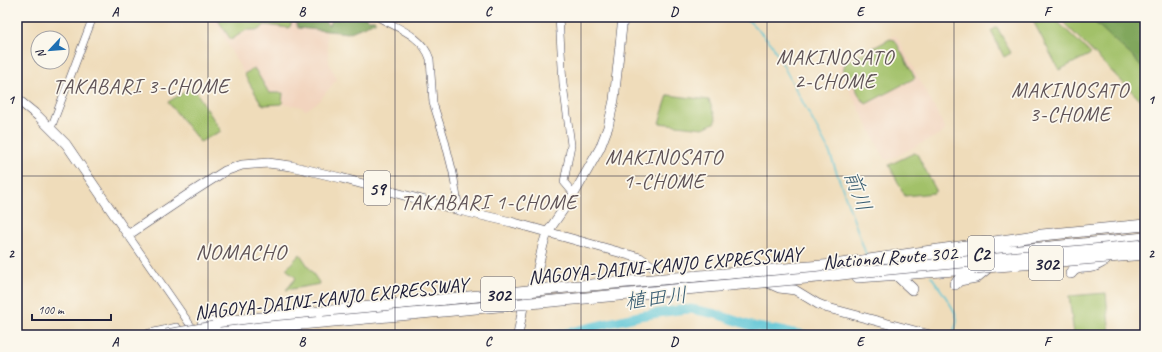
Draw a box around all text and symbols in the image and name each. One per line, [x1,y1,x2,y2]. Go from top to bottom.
text: A [112,4,120,20]
text: B [299,4,307,20]
text: C [485,4,493,20]
text: D [670,4,679,20]
text: E [857,4,866,20]
text: F [1044,4,1053,20]
north arrow [30,30,70,70]
district label: MAKINOSATO 2-CHOME [776,44,895,94]
text: N [32,46,49,61]
district label: TAKABARI 3-CHOME [53,73,231,99]
district label: MAKINOSATO 3-CHOME [1011,77,1130,127]
text: 1 [8,92,16,108]
text: 1 [1148,92,1156,108]
district label: MAKINOSATO 1-CHOME [605,144,724,194]
water label: 前川 [839,167,877,215]
road number: 59 [364,171,390,205]
district label: TAKABARI 1-CHOME [401,189,579,215]
road number: C2 [968,236,994,270]
district label: NOMACHO [195,238,288,266]
street label: National Route 302 [822,240,960,275]
street label: NAGOYA-DAINI-KANJO EXPRESSWAY [527,241,807,290]
text: 2 [8,246,15,262]
road number: 302 [1029,246,1063,280]
text: 2 [1148,246,1155,262]
street label: NAGOYA-DAINI-KANJO EXPRESSWAY [193,271,473,325]
road number: 302 [481,277,515,311]
water label: 植田川 [623,281,689,315]
scale bar [32,296,111,322]
text: 100 m [38,302,65,318]
text: A [112,334,120,350]
text: B [299,334,307,350]
text: C [485,334,493,350]
text: D [670,334,679,350]
text: E [857,334,866,350]
text: F [1044,334,1053,350]

